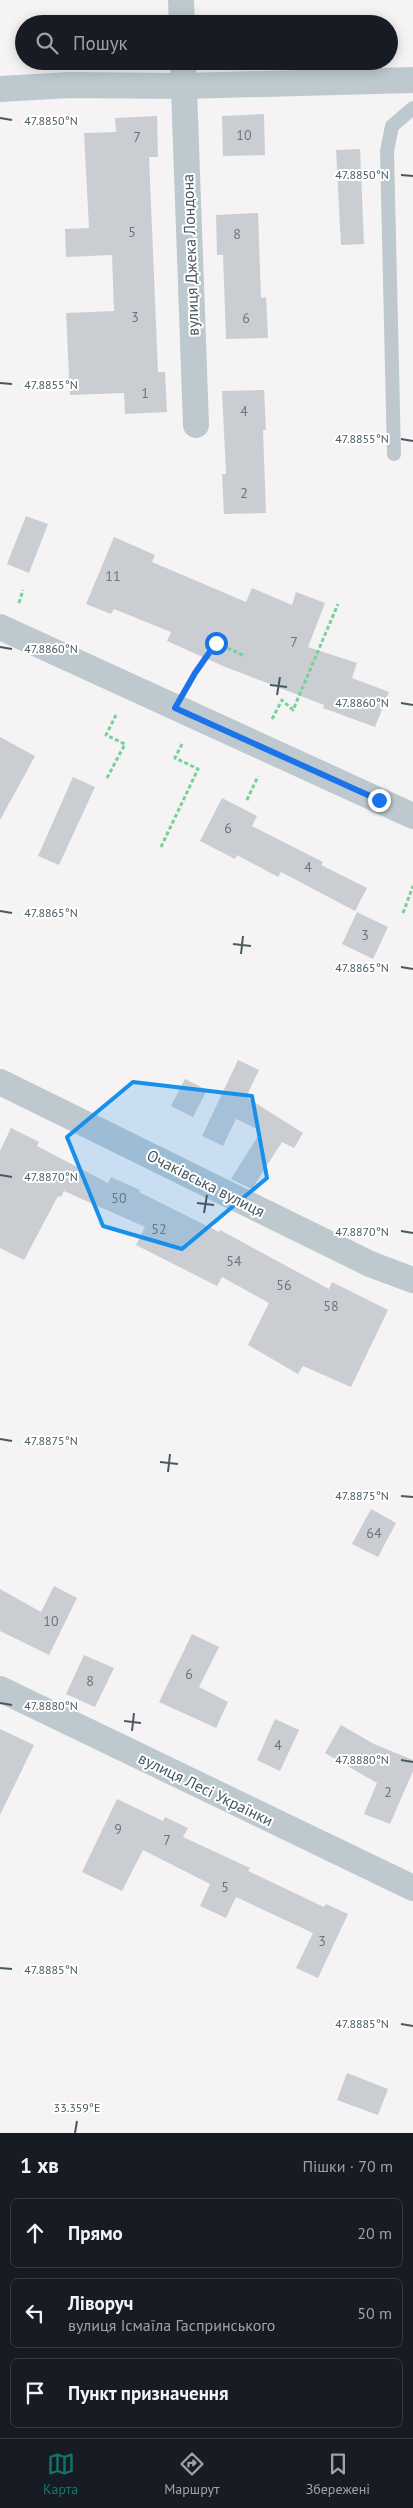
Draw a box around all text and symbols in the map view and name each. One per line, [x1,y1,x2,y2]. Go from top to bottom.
search box [15,15,398,70]
icon: search [33,29,61,57]
text: Пошук [73,31,128,55]
text: 47.8850°N [24,113,78,128]
house number: 10 [236,126,252,144]
house number: 7 [133,128,141,146]
text: 47.8850°N [335,167,389,182]
street label: вулиця Джека Лондона [177,174,203,336]
house number: 5 [128,223,136,241]
house number: 8 [233,225,241,243]
house number: 3 [131,308,139,326]
house number: 6 [242,309,250,327]
text: 47.8855°N [24,377,78,392]
house number: 1 [141,384,149,402]
house number: 4 [240,402,248,420]
text: 47.8855°N [335,431,389,446]
house number: 2 [240,484,248,502]
house number: 11 [105,567,121,585]
route start [205,632,228,655]
house number: 7 [290,633,298,651]
text: 47.8860°N [24,641,78,656]
text: 47.8860°N [335,695,389,710]
route end [368,789,391,812]
house number: 6 [224,819,232,837]
house number: 4 [304,858,312,876]
text: 47.8865°N [24,905,78,920]
house number: 3 [361,926,369,944]
text: 47.8865°N [335,960,389,975]
street label: Очаківська вулиця [144,1145,268,1221]
text: 47.8870°N [24,1169,78,1184]
house number: 50 [111,1189,127,1207]
house number: 52 [151,1220,167,1238]
text: 47.8870°N [335,1224,389,1239]
house number: 54 [226,1252,242,1270]
house number: 56 [276,1276,292,1294]
house number: 58 [323,1297,339,1315]
text: 47.8875°N [24,1433,78,1448]
text: 47.8875°N [335,1488,389,1503]
house number: 64 [366,1524,382,1542]
house number: 10 [43,1612,59,1630]
house number: 6 [185,1665,193,1683]
house number: 8 [86,1672,94,1690]
text: 47.8880°N [24,1698,78,1713]
house number: 4 [274,1736,282,1754]
street label: вулиця Лесі Українки [135,1748,277,1830]
text: 47.8880°N [335,1752,389,1767]
house number: 2 [384,1783,392,1801]
house number: 9 [114,1820,122,1838]
house number: 7 [163,1831,171,1849]
house number: 5 [221,1878,229,1896]
house number: 3 [318,1932,326,1950]
text: 47.8885°N [24,1962,78,1977]
text: 47.8885°N [335,2016,389,2031]
text: 33.359°E [54,2100,100,2115]
text: 1 хв [20,2152,59,2179]
text: Пішки · 70 m [302,2156,393,2176]
icon: ahead [21,2219,49,2247]
text: Прямо [68,2221,123,2245]
text: 20 m [357,2223,392,2243]
text: Ліворуч [68,2291,133,2315]
icon: left [21,2299,49,2327]
text: 50 m [357,2303,392,2323]
text: вулиця Ісмаїла Гаспринського [68,2315,275,2335]
icon: arrive [21,2379,49,2407]
text: Пункт призначення [68,2381,229,2405]
tab: Карта [43,2450,78,2498]
tab: Маршрут [164,2450,220,2498]
tab: Збережені [306,2450,370,2498]

